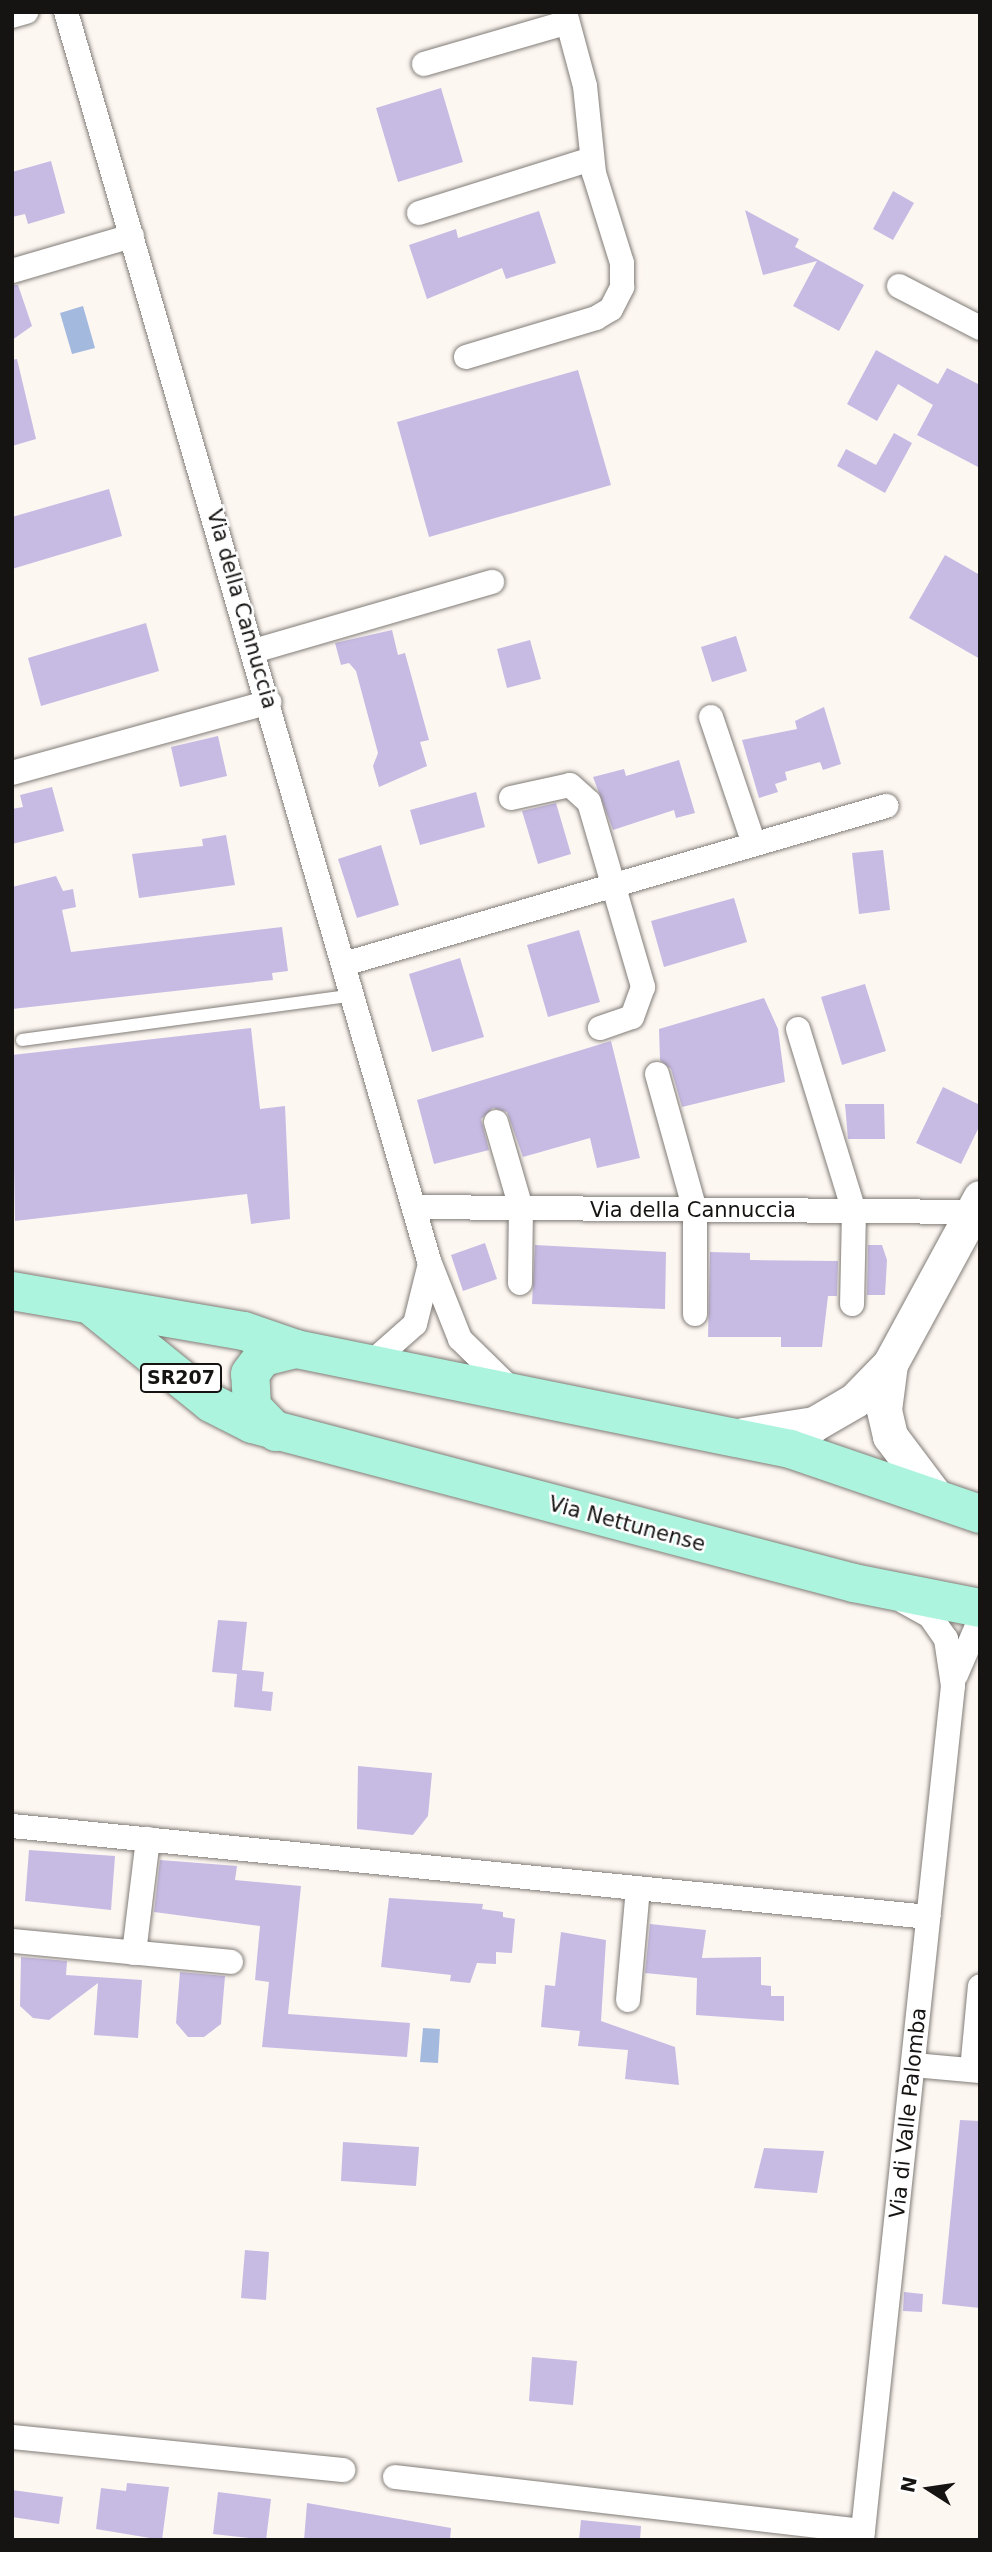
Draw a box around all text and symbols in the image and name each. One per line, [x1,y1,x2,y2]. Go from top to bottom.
street label: Via della Cannuccia [201,507,283,711]
street label: Via della Cannuccia [590,1197,796,1223]
road number: SR207 [139,1362,223,1394]
street label: Via Nettunense [546,1491,708,1557]
street label: Via di Valle Palomba [884,2006,932,2220]
north arrow [894,2454,964,2524]
text: N [896,2475,921,2495]

